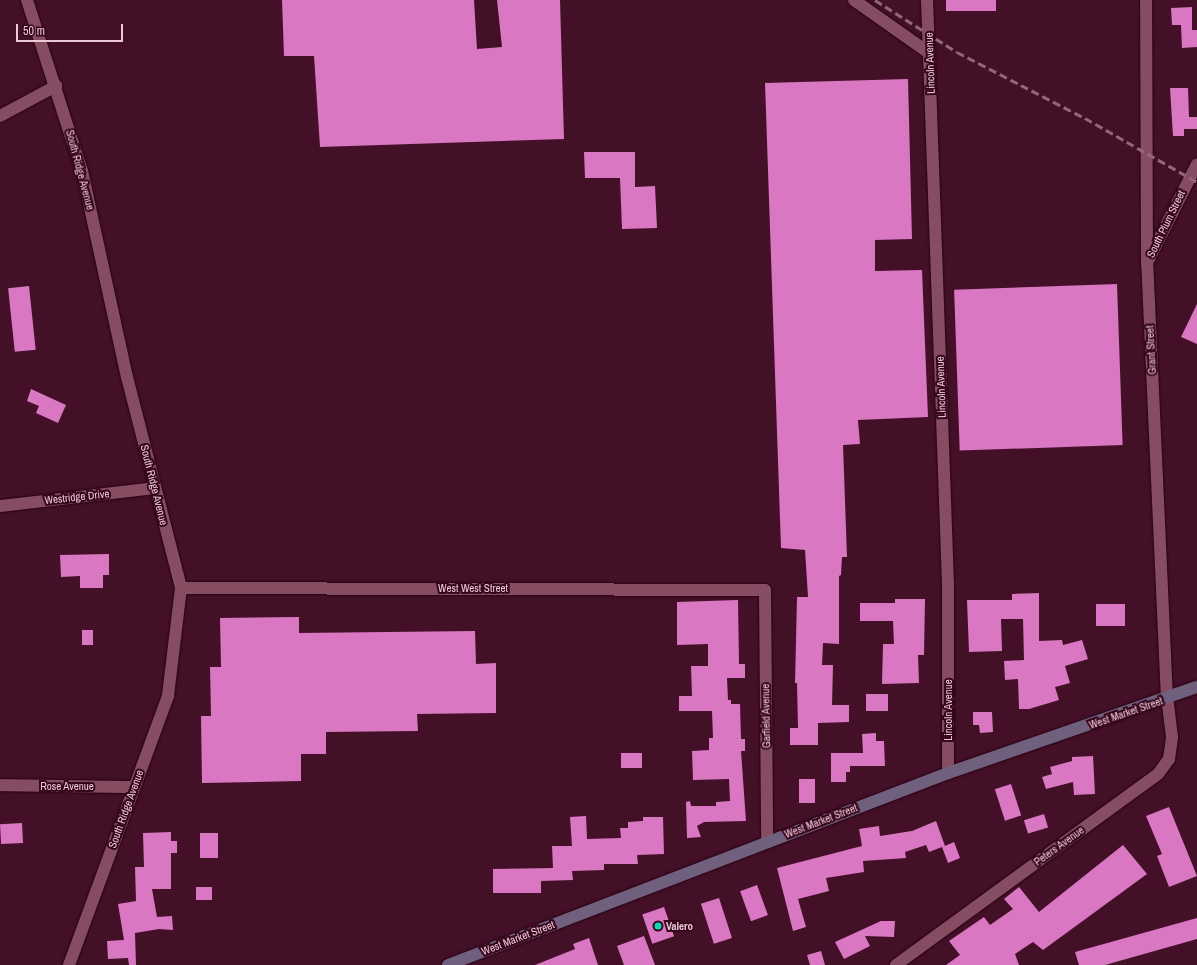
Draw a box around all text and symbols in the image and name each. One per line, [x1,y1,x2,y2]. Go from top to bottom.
scale bar [18,16,125,42]
text: 50 m [23,23,45,39]
street label: Lincoln Avenue [922,32,938,94]
street label: South Ridge Avenue [63,128,97,212]
street label: South Plum Street [1144,188,1188,260]
street label: Grant Street [1143,325,1159,375]
street label: Lincoln Avenue [933,356,949,418]
street label: South Ridge Avenue [138,443,170,527]
street label: Westridge Drive [44,487,110,507]
street label: West West Street [438,581,508,595]
street label: Lincoln Avenue [941,679,955,741]
street label: Garfield Avenue [759,683,773,749]
street label: West Market Street [1087,694,1165,732]
street label: South Ridge Avenue [106,768,146,850]
street label: Rose Avenue [40,779,94,793]
street label: West Market Street [783,801,859,841]
street label: Peters Avenue [1031,823,1087,869]
street label: West Market Street [480,918,556,958]
place label: Valero [666,919,693,933]
marker: Valero [653,921,663,931]

